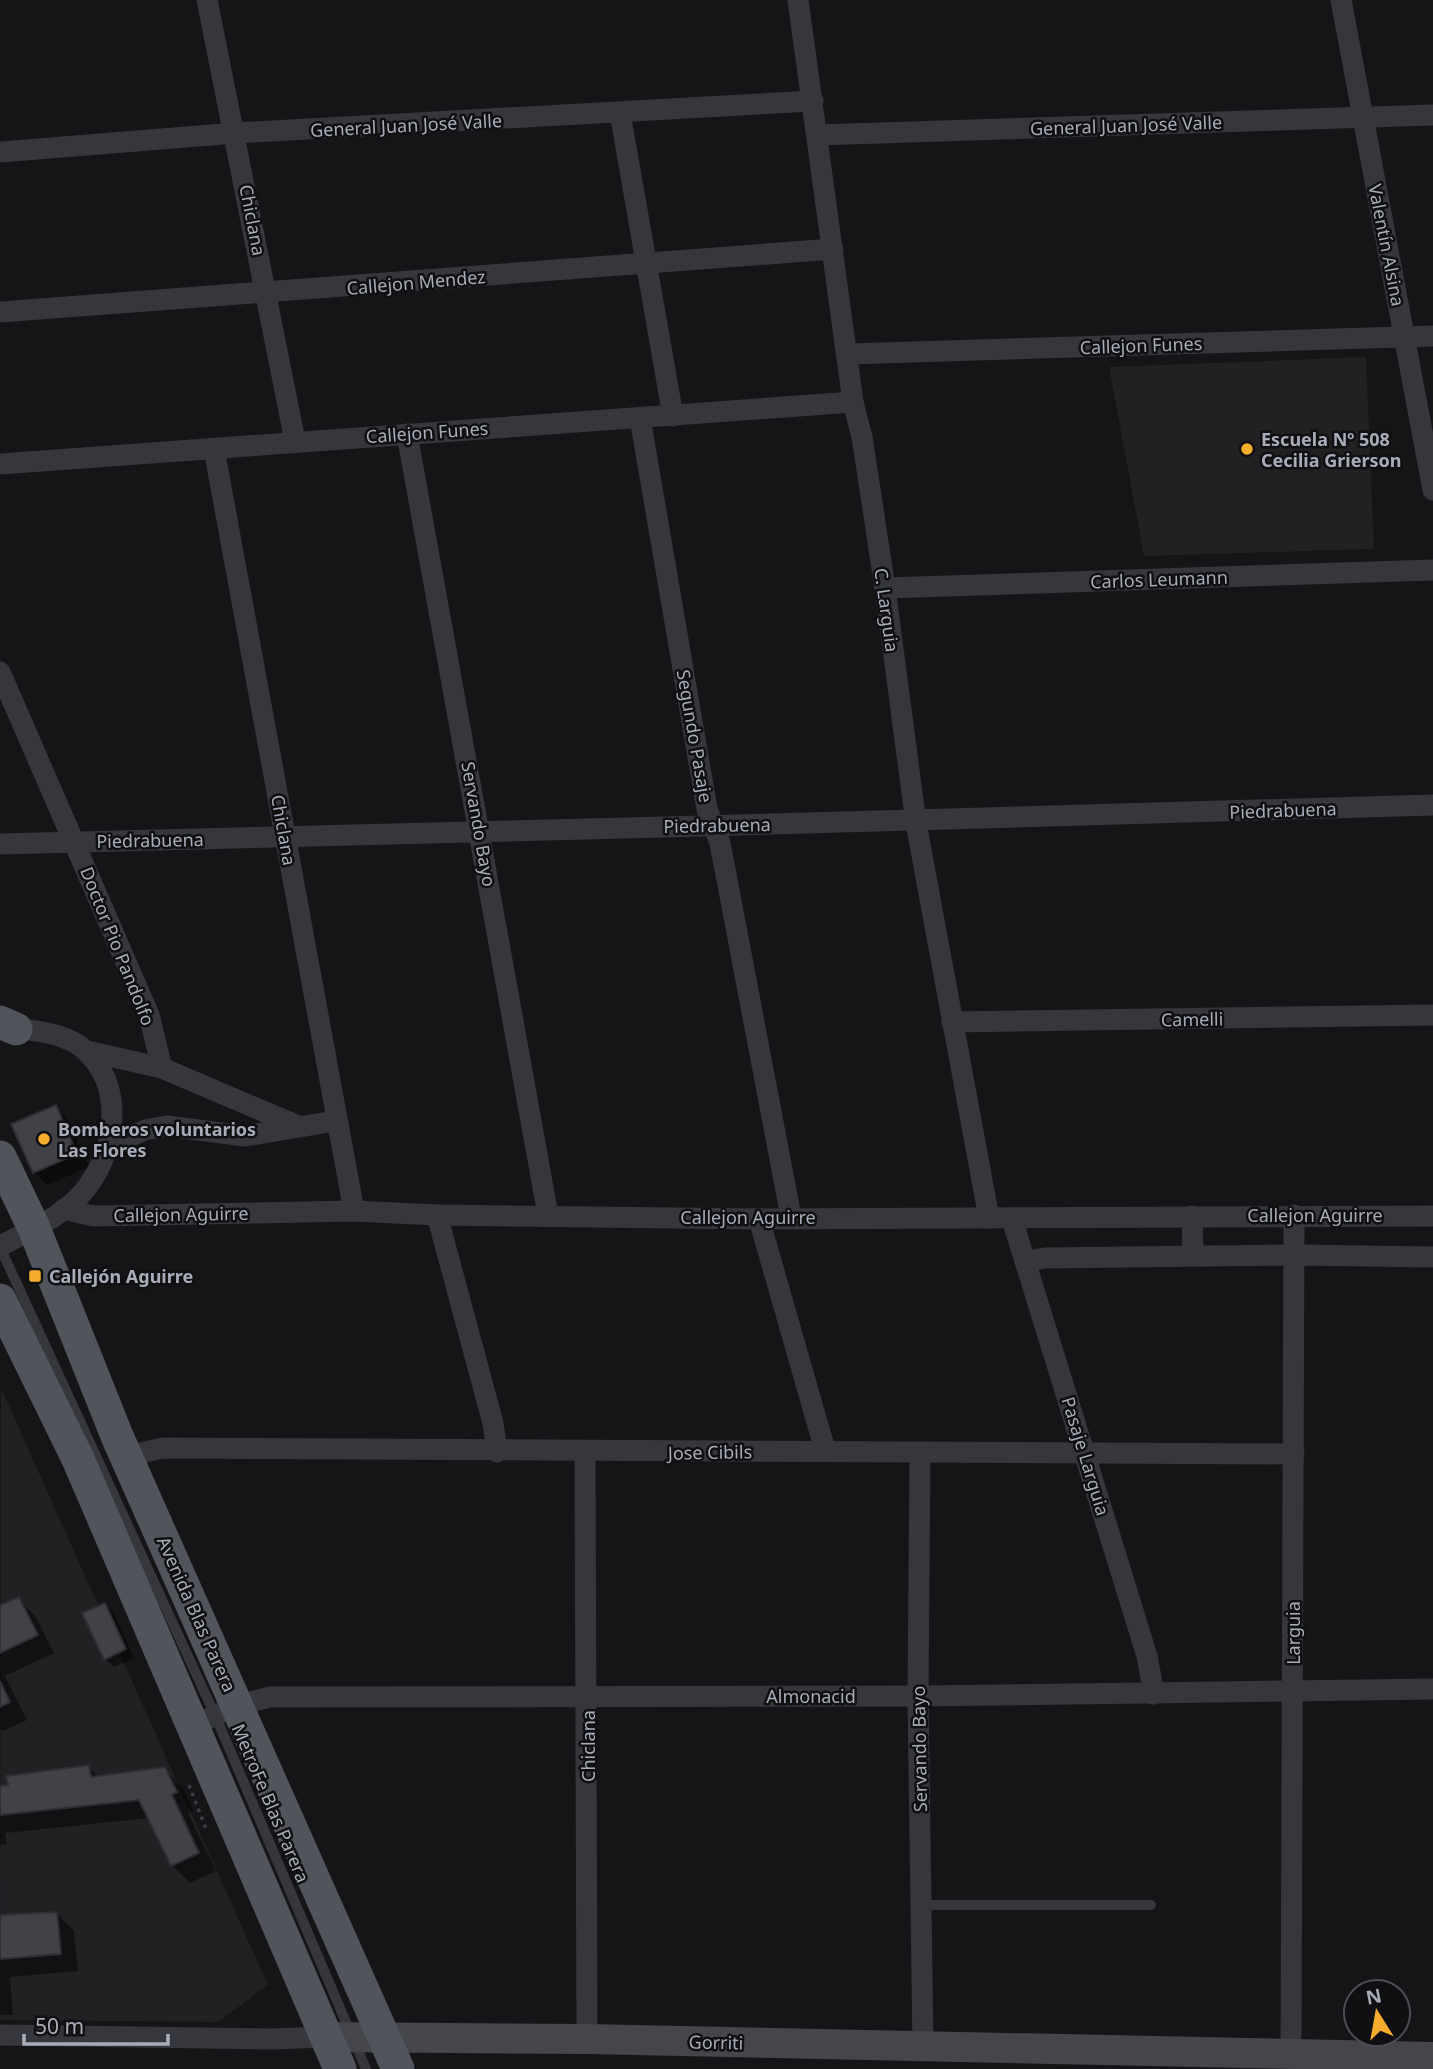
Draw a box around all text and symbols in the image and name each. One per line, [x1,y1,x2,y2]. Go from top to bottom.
street label: General Juan José Valle [309,108,503,142]
street label: General Juan José Valle [1030,110,1222,140]
street label: Chiclana [234,182,272,258]
street label: Valentín Alsina [1363,182,1411,308]
street label: Callejon Mendez [346,264,486,300]
street label: Callejon Funes [1079,331,1203,359]
street label: Callejon Funes [365,416,489,448]
place label: Escuela Nº 508 Cecilia Grierson [1261,427,1401,472]
marker: Escuela Nº 508 Cecilia Grierson [1239,441,1255,457]
street label: Carlos Leumann [1090,565,1228,593]
street label: C. Larguia [869,566,905,654]
street label: Segundo Pasaje [672,668,718,804]
street label: Servando Bayo [456,760,502,888]
street label: Chiclana [266,793,302,867]
street label: Piedrabuena [1229,796,1337,824]
street label: Piedrabuena [663,812,771,838]
street label: Piedrabuena [96,827,204,853]
street label: Doctor Pio Pandolfo [75,863,161,1029]
street label: Camelli [1161,1006,1223,1032]
place label: Bomberos voluntarios Las Flores [58,1117,256,1162]
marker: Bomberos voluntarios Las Flores [36,1131,52,1147]
street label: Callejon Aguirre [113,1201,249,1227]
street label: Callejon Aguirre [1247,1203,1383,1227]
street label: Callejon Aguirre [680,1205,816,1229]
place label: Callejón Aguirre [49,1264,193,1288]
marker: Callejón Aguirre [27,1268,43,1284]
street label: Pasaje Larguia [1057,1394,1115,1518]
street label: Jose Cibils [666,1439,752,1465]
street label: Avenida Blas Parera [152,1533,242,1695]
street label: Larguia [1281,1601,1305,1665]
street label: Almonacid [766,1684,856,1708]
street label: Servando Bayo [906,1686,932,1812]
street label: Chiclana [576,1710,600,1782]
street label: MetroFe Blas Parera [227,1720,315,1886]
north arrow [1342,1978,1412,2048]
text: N [1364,1982,1384,2011]
scale bar [24,2002,168,2046]
text: 50 m [35,2012,84,2040]
street label: Gorriti [688,2030,744,2054]

